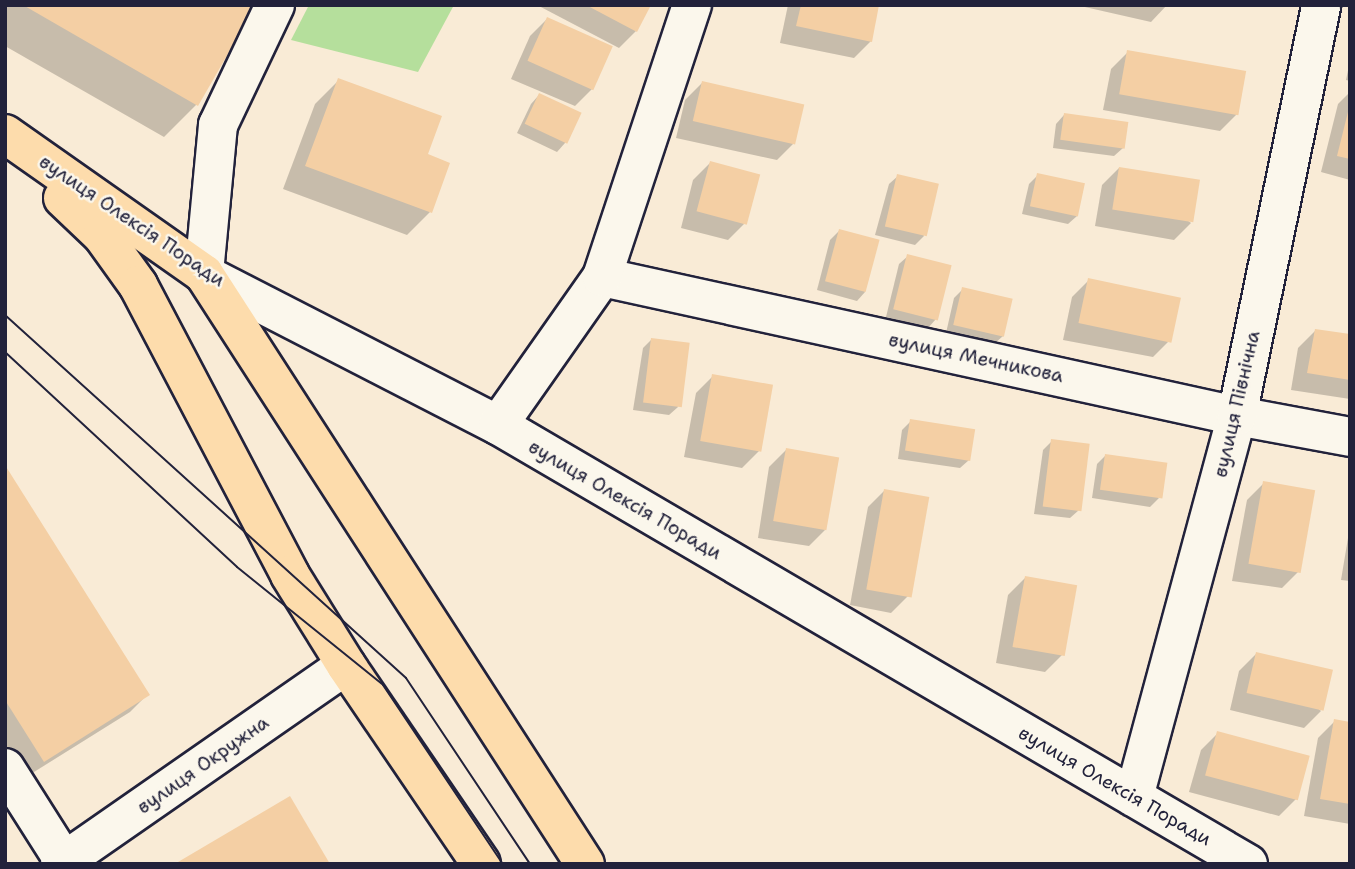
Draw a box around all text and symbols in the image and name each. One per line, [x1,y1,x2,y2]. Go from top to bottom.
street label: вулиця Олексія Поради [35,150,229,292]
street label: вулиця Мечникова [886,328,1066,388]
street label: вулиця Північна [1209,328,1265,480]
street label: вулиця Олексія Поради [524,435,726,565]
street label: вулиця Окружна [133,711,273,819]
street label: вулиця Олексія Поради [1014,721,1216,851]

